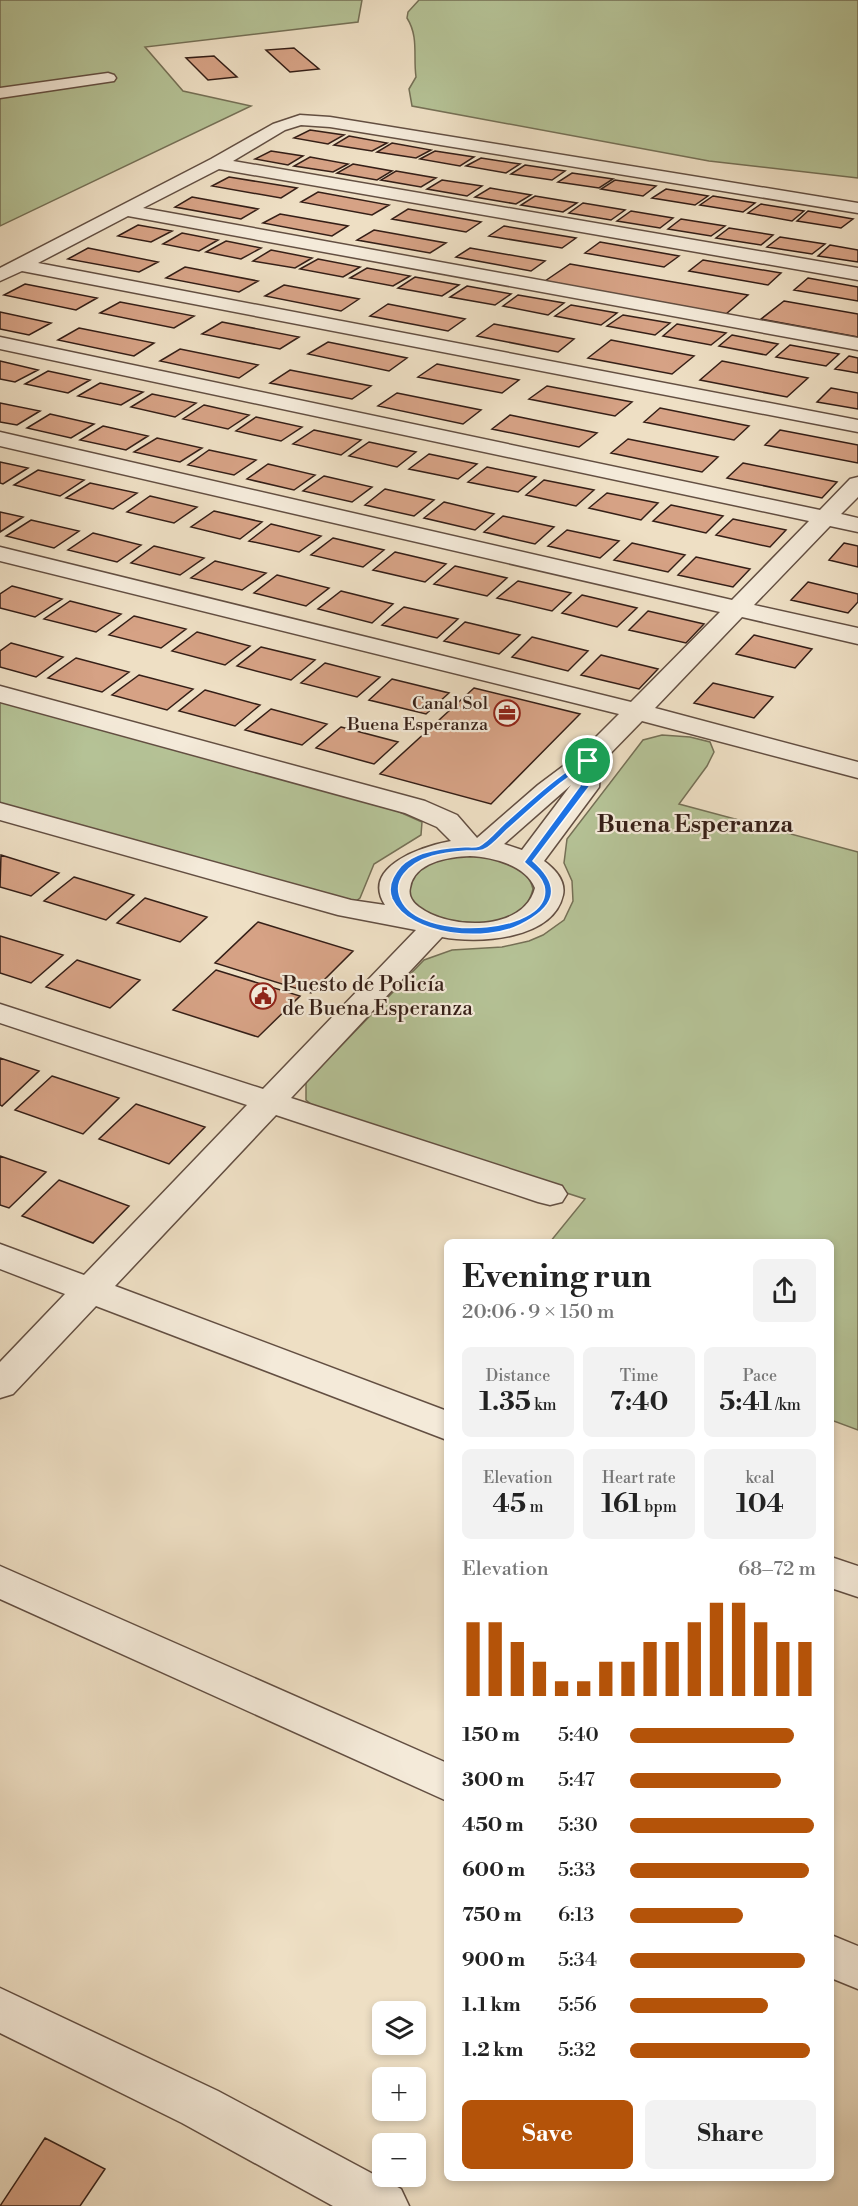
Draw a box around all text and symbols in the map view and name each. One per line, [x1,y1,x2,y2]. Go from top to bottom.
place label: Canal Sol Buena Esperanza [346,692,489,736]
office icon: Canal Sol Buena Esperanza [492,698,522,728]
pin [562,735,613,786]
icon: arrive [571,744,604,777]
district label: Buena Esperanza [597,810,794,840]
place label: Puesto de Policía de Buena Esperanza [282,972,473,1022]
public building icon: Puesto de Policía de Buena Esperanza [248,981,278,1011]
text: Evening run [462,1257,651,1298]
button: share [753,1259,816,1322]
text: 20:06 · 9 × 150 m [462,1300,615,1325]
text: Distance [486,1366,550,1386]
text: Time [620,1366,658,1386]
text: Pace [743,1366,777,1386]
text: 1.35 [479,1386,531,1418]
text: 7:40 [610,1386,668,1418]
text: 5:41 [719,1386,772,1418]
text: km [531,1395,557,1415]
text: /km [772,1395,801,1415]
text: Elevation [483,1468,553,1488]
text: Heart rate [602,1468,676,1488]
text: kcal [745,1468,775,1488]
text: 45 [493,1488,526,1520]
text: 161 [601,1488,641,1520]
text: 104 [736,1488,784,1520]
text: m [526,1497,543,1517]
text: bpm [641,1497,677,1517]
text: Elevation [462,1557,549,1582]
text: 68–72 m [738,1557,816,1582]
text: 150 m [462,1723,520,1748]
text: 5:40 [558,1723,599,1748]
text: 300 m [462,1768,525,1793]
text: 5:47 [558,1768,595,1793]
text: 450 m [462,1813,524,1838]
text: 5:30 [558,1813,598,1838]
text: 600 m [462,1858,525,1883]
text: 5:33 [558,1858,596,1883]
text: 750 m [462,1903,522,1928]
text: 6:13 [558,1903,594,1928]
text: 900 m [462,1948,525,1973]
text: 5:34 [558,1948,597,1973]
text: 1.1 km [462,1993,521,2018]
text: 5:56 [558,1993,597,2018]
map controls [372,2001,426,2187]
button: layers [372,2001,426,2055]
text: 1.2 km [462,2038,524,2063]
text: 5:32 [558,2038,596,2063]
button: + [372,2067,426,2121]
button: Save [462,2100,633,2169]
button: Share [645,2100,816,2169]
button: − [372,2133,426,2187]

